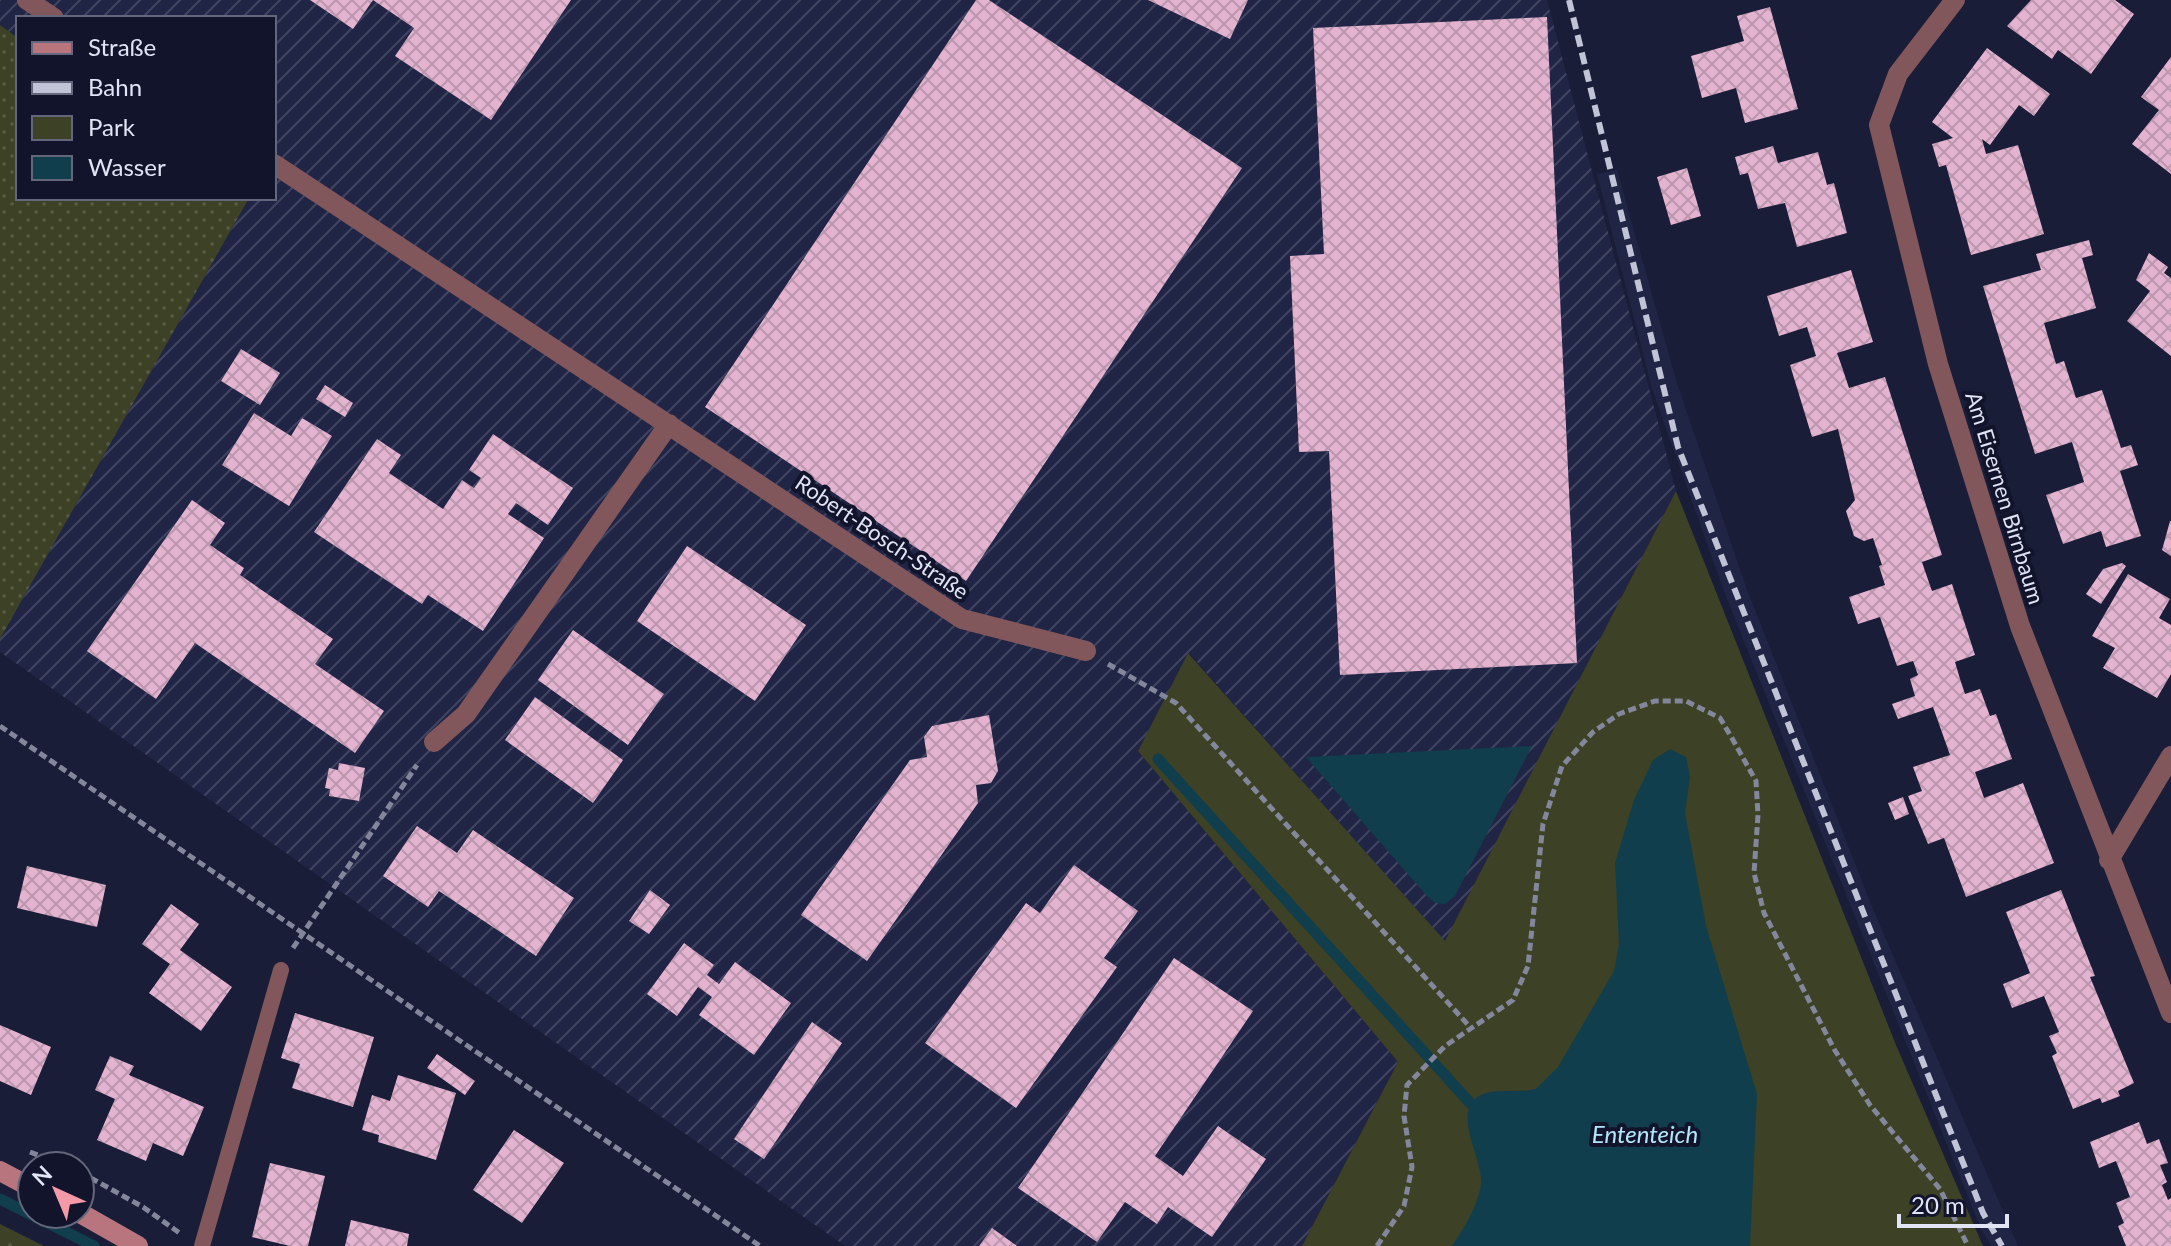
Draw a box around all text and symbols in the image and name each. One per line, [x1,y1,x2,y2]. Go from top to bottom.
legend [16,16,276,200]
text: Straße [88,32,156,61]
text: Bahn [88,72,142,101]
text: Park [88,112,136,141]
text: Wasser [88,152,166,181]
street label: Am Eisernen Birnbaum [1960,388,2051,607]
street label: Robert-Bosch-Straße [791,469,974,605]
water label: Ententeich [1592,1119,1698,1148]
north arrow [16,1150,96,1230]
text: N [26,1160,57,1191]
scale bar [1899,1178,2007,1228]
text: 20 m [1911,1190,1965,1219]

